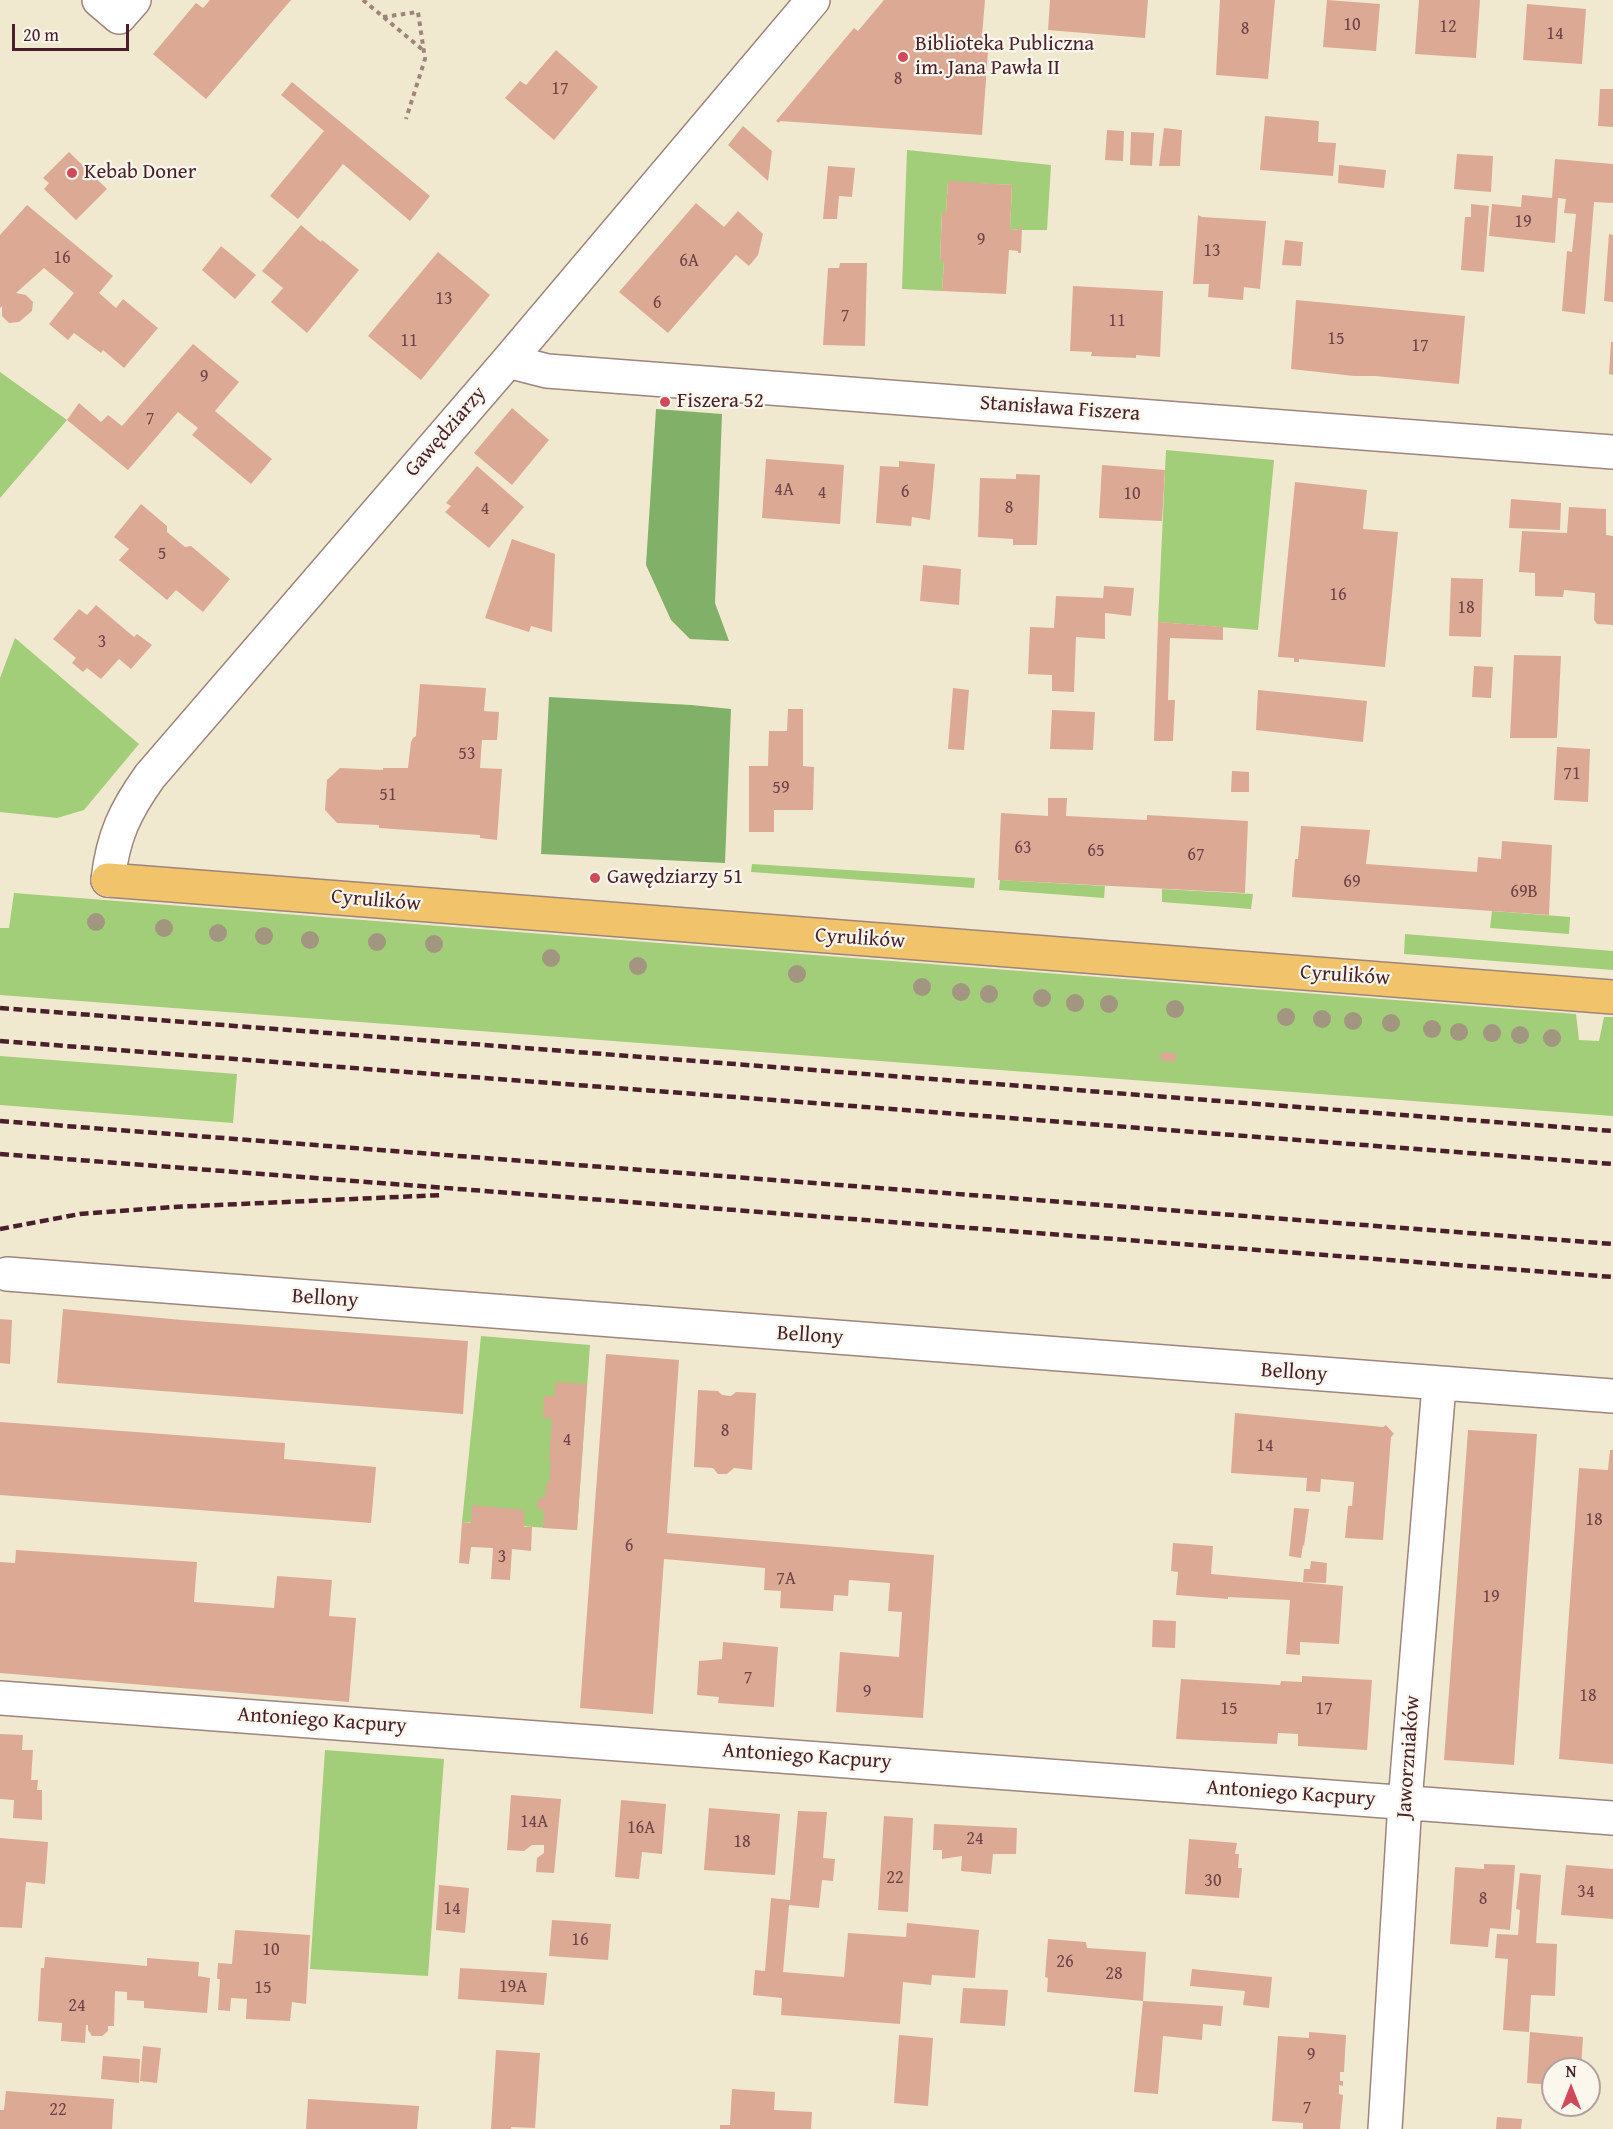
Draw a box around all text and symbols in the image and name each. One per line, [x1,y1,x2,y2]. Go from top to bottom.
scale bar [15,12,132,50]
house number: 10 [1343,14,1361,36]
house number: 12 [1439,16,1457,38]
house number: 8 [1241,18,1249,40]
text: 20 m [23,21,59,48]
house number: 14 [1546,23,1564,45]
place label: Biblioteka Publiczna im. Jana Pawła II [915,32,1094,82]
marker: Biblioteka Publiczna im. Jana Pawła II [896,50,910,64]
house number: 8 [894,68,902,90]
house number: 17 [551,78,569,100]
place label: Kebab Doner [84,160,196,186]
marker: Kebab Doner [65,166,79,180]
house number: 19 [1514,211,1532,233]
house number: 9 [977,229,985,251]
house number: 13 [1203,240,1221,262]
house number: 16 [53,247,71,269]
house number: 6A [679,250,699,272]
house number: 13 [435,288,453,310]
house number: 6 [653,292,661,314]
house number: 7 [841,305,849,327]
house number: 11 [1108,310,1126,332]
house number: 15 [1327,328,1345,350]
house number: 11 [400,330,418,352]
house number: 17 [1411,335,1429,357]
house number: 9 [200,366,208,388]
street label: Gawędziarzy [400,382,492,482]
place label: Fiszera 52 [677,389,764,415]
street label: Stanisława Fiszera [979,391,1141,427]
marker: Fiszera 52 [658,395,672,409]
house number: 7 [146,408,154,430]
house number: 4A [774,479,794,501]
house number: 6 [901,481,909,503]
house number: 4 [818,482,826,504]
house number: 10 [1123,483,1141,505]
house number: 8 [1005,497,1013,519]
house number: 4 [481,498,489,520]
house number: 5 [158,543,166,565]
house number: 16 [1329,584,1347,606]
house number: 18 [1457,597,1475,619]
house number: 3 [98,631,106,653]
house number: 53 [458,743,476,765]
house number: 71 [1563,763,1581,785]
house number: 59 [772,777,790,799]
house number: 51 [379,784,397,806]
house number: 63 [1014,837,1032,859]
house number: 65 [1087,840,1105,862]
house number: 67 [1187,844,1205,866]
place label: Gawędziarzy 51 [607,865,743,891]
marker: Gawędziarzy 51 [588,871,602,885]
house number: 69 [1343,871,1361,893]
house number: 69B [1510,881,1538,903]
street label: Cyrulików [330,885,422,917]
street label: Cyrulików [814,923,906,955]
street label: Cyrulików [1299,960,1391,992]
street label: Bellony [291,1284,359,1314]
street label: Bellony [776,1321,844,1351]
street label: Bellony [1260,1358,1328,1388]
house number: 8 [721,1420,729,1442]
house number: 4 [563,1429,571,1451]
house number: 14 [1256,1435,1274,1457]
house number: 18 [1585,1509,1603,1531]
house number: 6 [625,1535,633,1557]
house number: 3 [498,1546,506,1568]
house number: 7A [776,1568,796,1590]
house number: 19 [1482,1586,1500,1608]
house number: 7 [744,1667,752,1689]
house number: 9 [863,1681,871,1703]
house number: 18 [1579,1685,1597,1707]
street label: Jaworzniaków [1392,1695,1426,1819]
house number: 15 [1220,1698,1238,1720]
house number: 17 [1315,1698,1333,1720]
street label: Antoniego Kacpury [237,1703,407,1739]
street label: Antoniego Kacpury [722,1739,892,1775]
street label: Antoniego Kacpury [1206,1776,1376,1812]
house number: 14A [520,1811,548,1833]
house number: 16A [627,1817,655,1839]
house number: 24 [966,1828,984,1850]
house number: 18 [733,1831,751,1853]
house number: 22 [886,1867,904,1889]
house number: 30 [1204,1870,1222,1892]
house number: 34 [1577,1881,1595,1903]
house number: 8 [1479,1888,1487,1910]
house number: 14 [443,1898,461,1920]
house number: 16 [571,1929,589,1951]
house number: 10 [262,1939,280,1961]
house number: 26 [1056,1951,1074,1973]
house number: 28 [1105,1963,1123,1985]
house number: 19A [499,1976,527,1998]
house number: 15 [254,1977,272,1999]
house number: 24 [68,1995,86,2017]
house number: 9 [1307,2044,1315,2066]
north arrow [1541,2057,1601,2117]
text: N [1566,2059,1576,2083]
house number: 7 [1303,2097,1311,2119]
house number: 22 [49,2099,67,2121]

